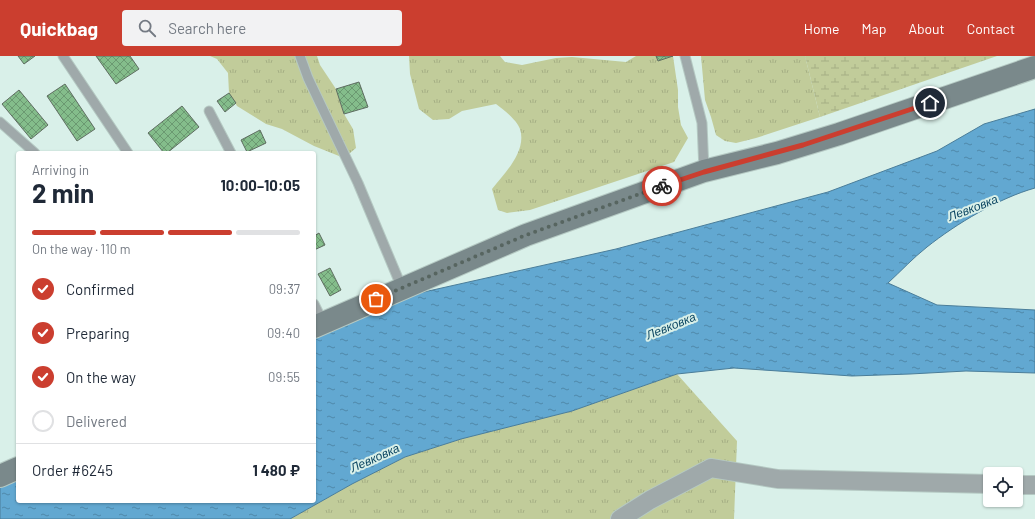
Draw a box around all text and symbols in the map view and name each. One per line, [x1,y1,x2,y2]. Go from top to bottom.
search box [122,10,402,46]
text: Quickbag [20,17,98,40]
icon: search [136,17,158,39]
text: Search here [168,19,246,37]
text: Home [804,20,840,37]
text: Map [862,20,886,37]
text: About [908,20,945,37]
text: Contact [967,20,1015,37]
pin [913,86,947,120]
icon: home [919,92,941,114]
text: Arriving in [32,162,89,178]
courier [642,166,682,206]
icon: bike [651,175,673,197]
text: 10:00–10:05 [220,176,300,194]
text: 2 min [32,177,94,208]
water label: Левковка [945,191,1000,223]
text: On the way · 110 m [32,241,130,257]
icon: check [32,278,54,300]
text: Confirmed [66,280,134,298]
text: 09:37 [269,281,300,297]
pin [359,282,393,316]
icon: bag [365,288,387,310]
water label: Левковка [643,309,698,342]
icon: check [32,322,54,344]
text: Preparing [66,324,130,342]
text: 09:40 [267,325,300,341]
icon: check [32,366,54,388]
text: On the way [66,368,136,386]
text: 09:55 [268,369,300,385]
text: Delivered [66,412,127,430]
water label: Левковка [347,440,402,474]
text: Order #6245 [32,461,113,479]
text: 1 480 ₽ [252,461,300,479]
map controls [983,467,1023,507]
button: locate [983,467,1023,507]

